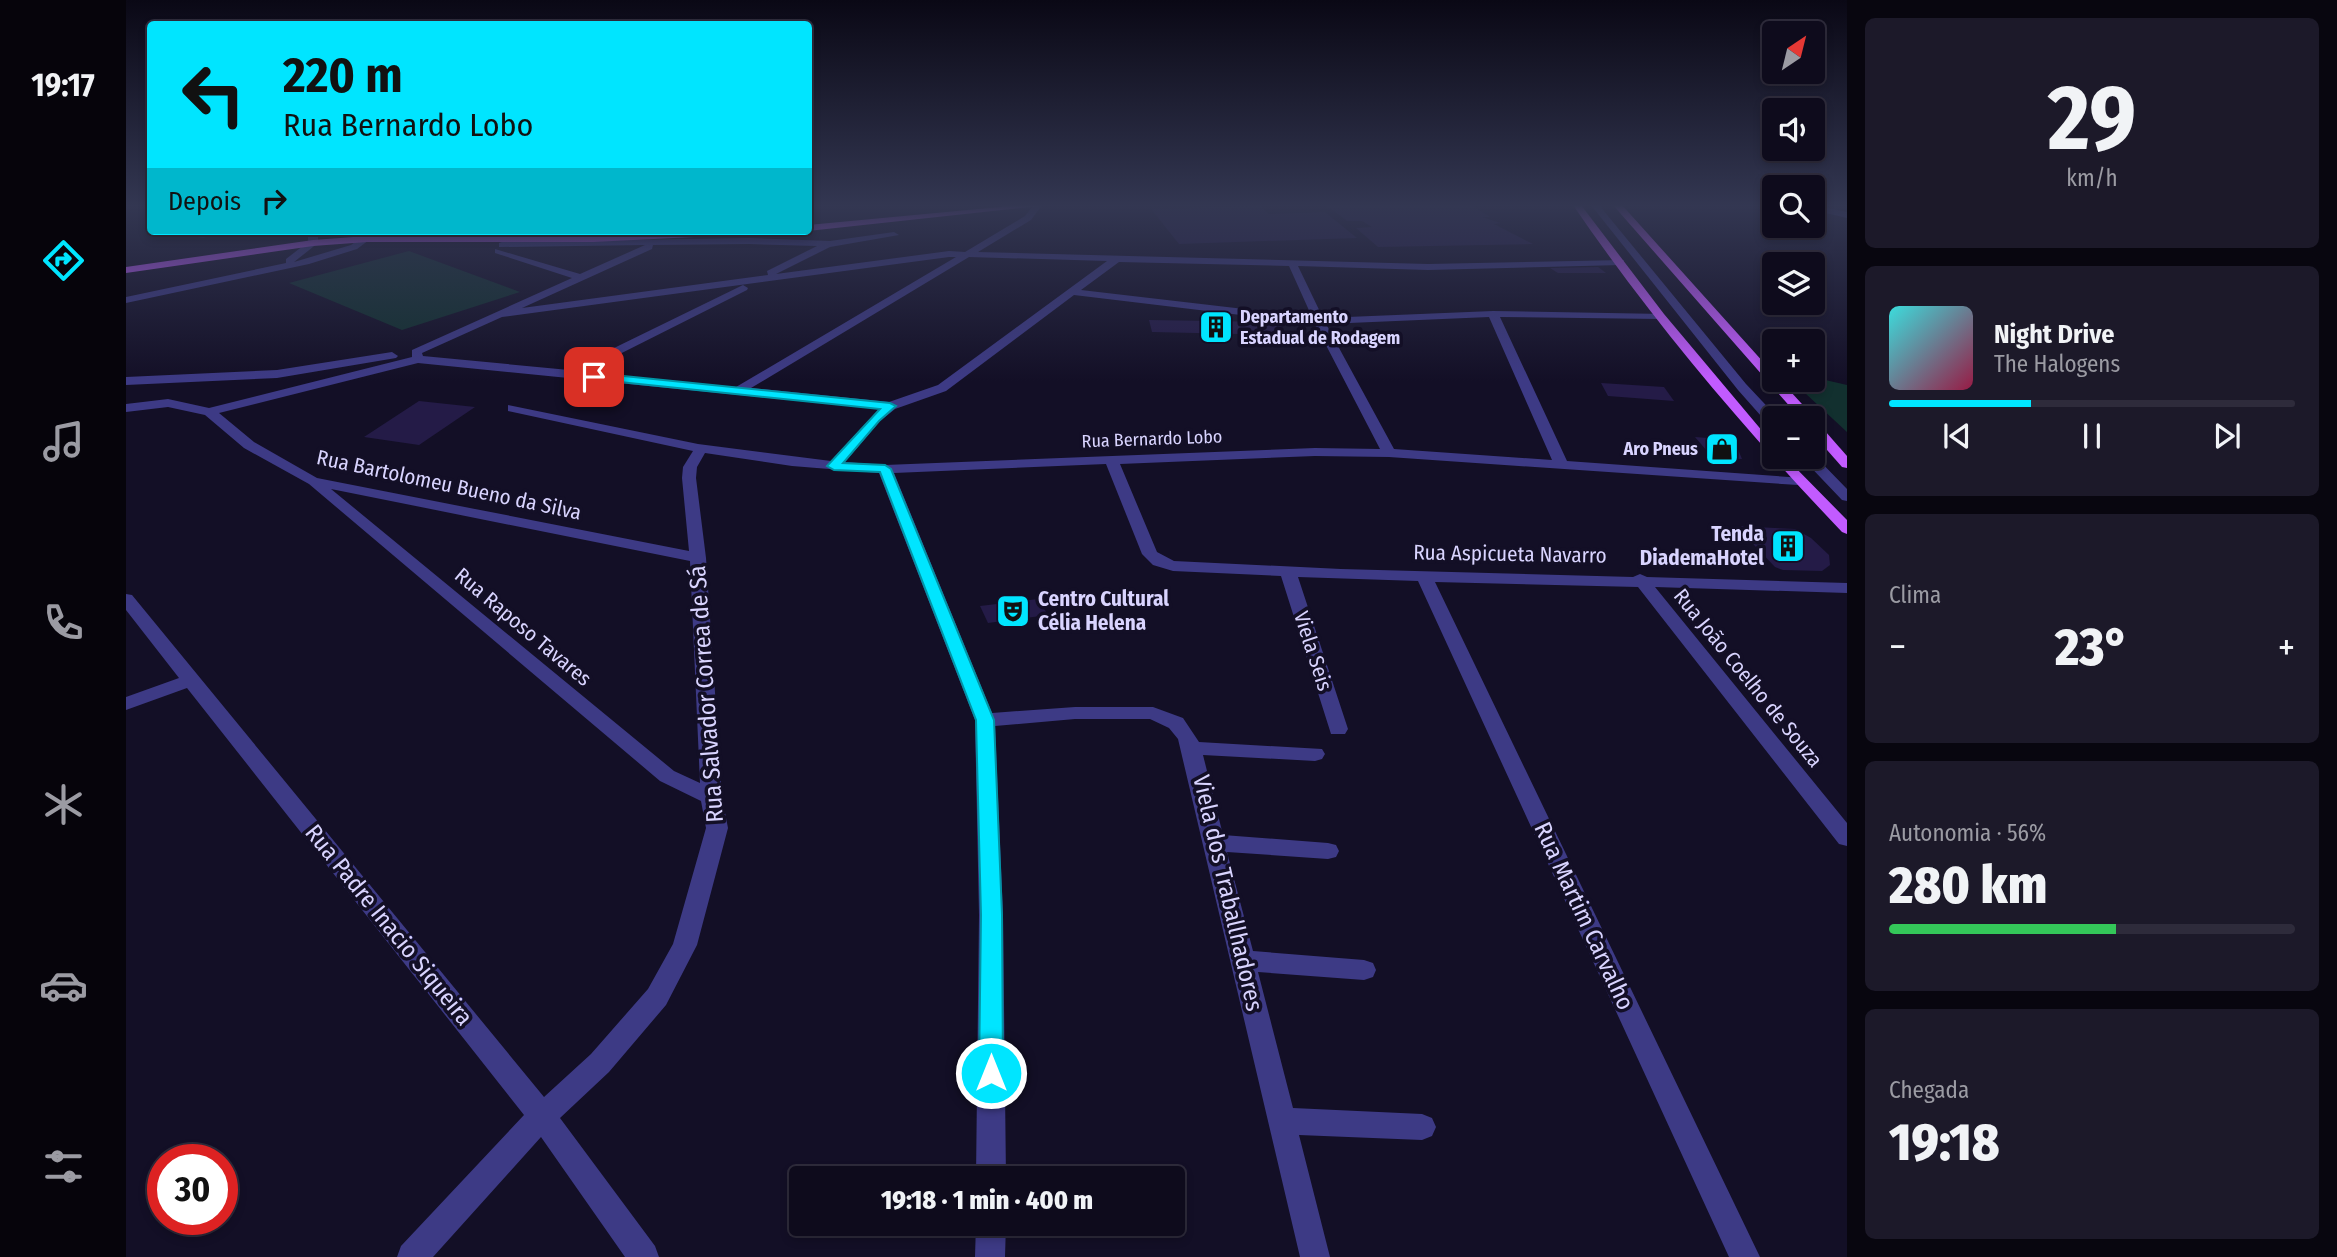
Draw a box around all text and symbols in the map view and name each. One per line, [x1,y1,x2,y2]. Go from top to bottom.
north arrow [1762,21,1825,84]
map controls [1762,21,1825,469]
text: 220 m [283,46,403,105]
icon: left [168,49,259,140]
text: 29 [2048,64,2136,173]
text: 19:17 [31,66,95,104]
button: sound [1762,98,1825,161]
text: Rua Bernardo Lobo [283,106,533,144]
text: km/h [2066,164,2118,192]
button: search [1762,175,1825,238]
icon: right [255,182,293,220]
text: Depois [168,186,241,217]
icon: directions [39,236,88,285]
button: layers [1762,252,1825,315]
place label: Departamento Estadual de Rodagem [1240,306,1400,349]
building icon: Departamento Estadual de Rodagem [1197,308,1235,346]
text: Night Drive [1994,319,2114,350]
button: + [1762,329,1825,392]
pin [564,347,624,407]
text: The Halogens [1994,350,2120,378]
icon: arrive [575,358,613,396]
button: − [1762,406,1825,469]
icon: music [39,417,88,466]
icon: previous [1938,417,1976,455]
icon: pause [2073,417,2111,455]
icon: next [2208,417,2246,455]
street label: Rua Bernardo Lobo [1081,426,1223,452]
shop icon: Aro Pneus [1703,430,1741,468]
place label: Aro Pneus [1623,438,1698,460]
street label: Rua Bartolomeu Bueno da Silva [314,444,584,526]
place label: Tenda DiademaHotel [1640,521,1764,571]
building icon: Tenda DiademaHotel [1769,527,1807,565]
street label: Rua Aspicueta Navarro [1413,539,1607,569]
street label: Rua Raposo Tavares [449,562,597,692]
street label: Rua Salvador Correa de Sá [683,565,729,823]
text: Clima [1889,581,1941,609]
street label: Rua João Coelho de Souza [1668,584,1828,772]
place label: Centro Cultural Célia Helena [1038,586,1169,636]
theatre icon: Centro Cultural Célia Helena [994,592,1032,630]
icon: phone [39,598,88,647]
street label: Viela Seis [1288,608,1338,694]
text: 23° [2055,616,2129,679]
text: − [1889,624,1906,670]
text: + [2278,624,2295,670]
street label: Viela dos Traballhadores [1187,772,1269,1014]
icon: climate [39,780,88,829]
street label: Rua Martim Carvalho [1528,818,1640,1014]
street label: Rua Padre Inacio Siqueira [299,819,479,1031]
text: Autonomia · 56% [1889,819,2046,847]
text: 280 km [1889,854,2047,917]
icon: car [39,961,88,1010]
position arrow [954,1036,1028,1110]
text: Chegada [1889,1076,1969,1104]
text: 19:18 [1889,1111,2000,1174]
icon: filters [39,1142,88,1191]
speed limit sign: 30 [147,1144,238,1235]
text: 19:18 · 1 min · 400 m [881,1185,1093,1216]

